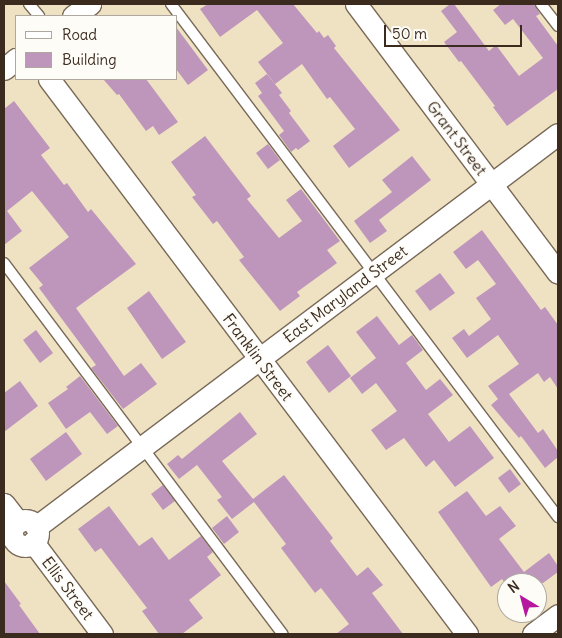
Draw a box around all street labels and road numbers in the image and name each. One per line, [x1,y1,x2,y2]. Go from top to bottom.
street label: Grant Street [423,97,491,179]
street label: East Maryland Street [279,241,411,347]
street label: Franklin Street [219,310,297,404]
street label: Ellis Street [38,553,98,623]

